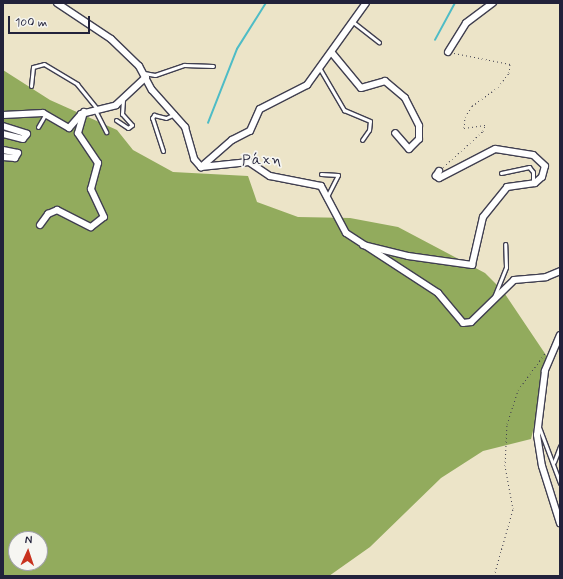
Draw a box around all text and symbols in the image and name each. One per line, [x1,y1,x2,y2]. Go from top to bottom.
scale bar [10,8,92,34]
text: 100 m [15,15,47,31]
district label: Ράχη [242,152,282,170]
north arrow [8,531,48,571]
text: N [25,533,33,547]

